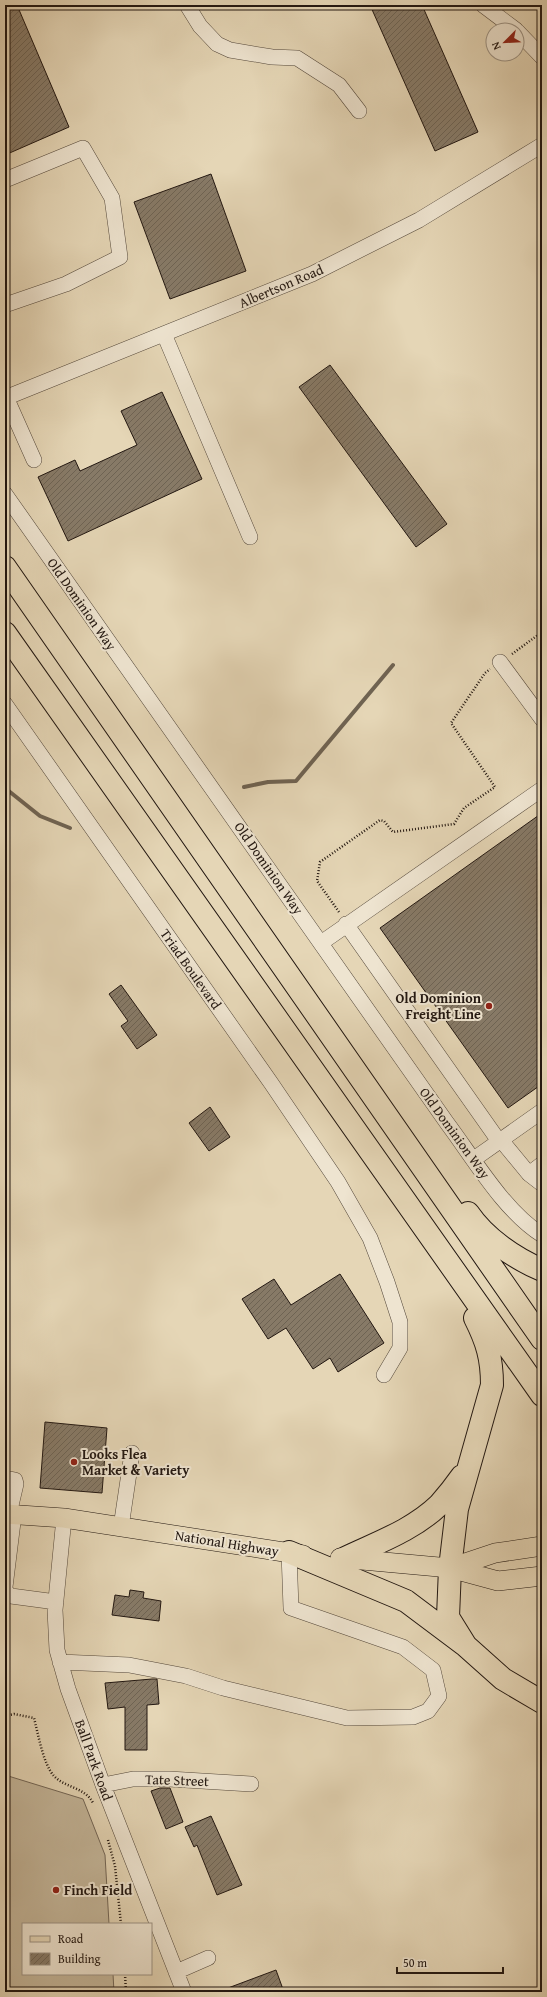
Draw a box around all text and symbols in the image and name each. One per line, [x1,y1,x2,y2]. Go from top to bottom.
north arrow [485,22,525,62]
text: N [487,39,505,53]
street label: Albertson Road [236,259,327,313]
street label: Old Dominion Way [43,554,121,654]
street label: Old Dominion Way [230,818,308,918]
street label: Triad Boulevard [156,925,227,1014]
place label: Old Dominion Freight Line [395,988,482,1024]
marker: Old Dominion Freight Line [484,1001,494,1011]
street label: Old Dominion Way [415,1083,495,1183]
place label: Looks Flea Market & Variety [82,1444,190,1480]
marker: Looks Flea Market & Variety [69,1457,79,1467]
street label: National Highway [174,1525,280,1561]
street label: Ball Park Road [70,1717,118,1804]
street label: Tate Street [145,1769,209,1791]
place label: Finch Field [64,1880,132,1900]
marker: Finch Field [51,1885,61,1895]
legend [22,1923,152,1975]
text: Road [58,1930,84,1947]
scale bar [397,1949,503,1975]
text: Building [58,1950,101,1967]
text: 50 m [403,1954,427,1971]

